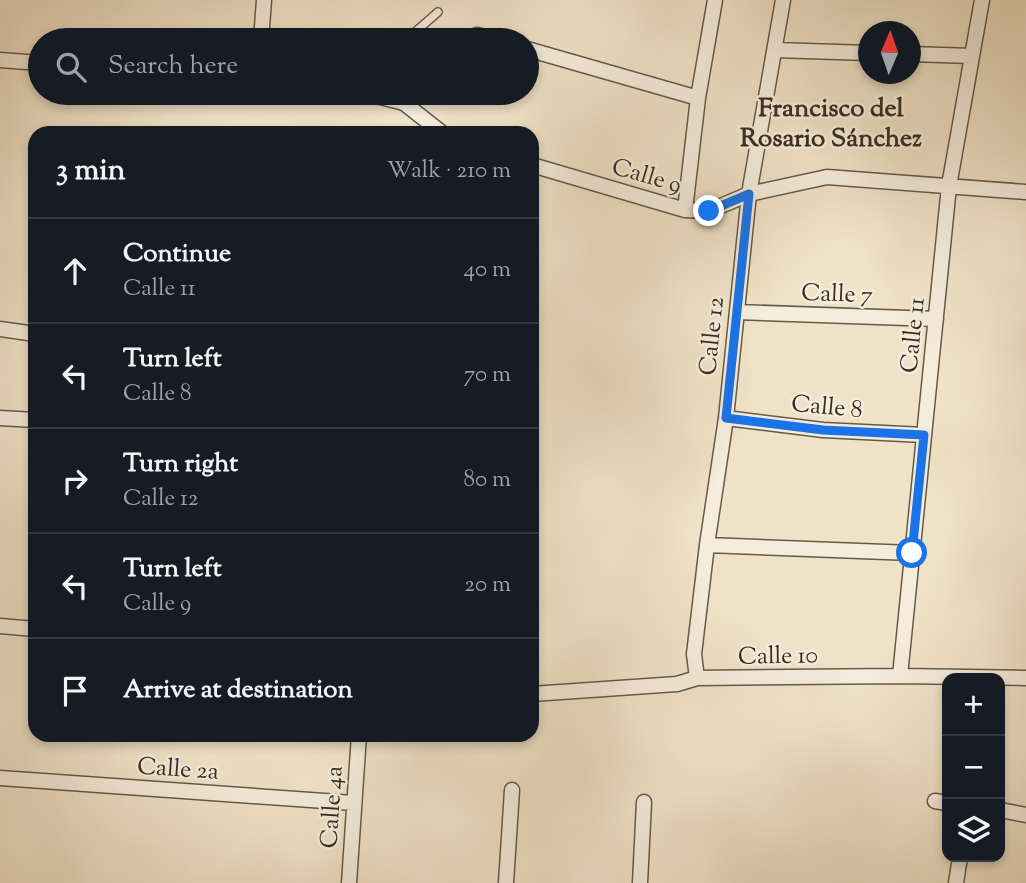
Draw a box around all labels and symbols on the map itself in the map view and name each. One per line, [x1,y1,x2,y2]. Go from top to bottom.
north arrow [858,21,921,84]
district label: Francisco del Rosario Sánchez [740,91,922,158]
street label: Calle 9 [608,151,685,203]
route end [693,195,724,226]
street label: Calle 7 [801,277,873,313]
street label: Calle 12 [692,295,734,377]
street label: Calle 11 [893,296,935,375]
street label: Calle 8 [790,388,864,428]
route start [896,537,927,568]
street label: Calle 10 [738,639,818,675]
street label: Calle 2a [136,750,220,790]
street label: Calle 4a [313,765,353,850]

